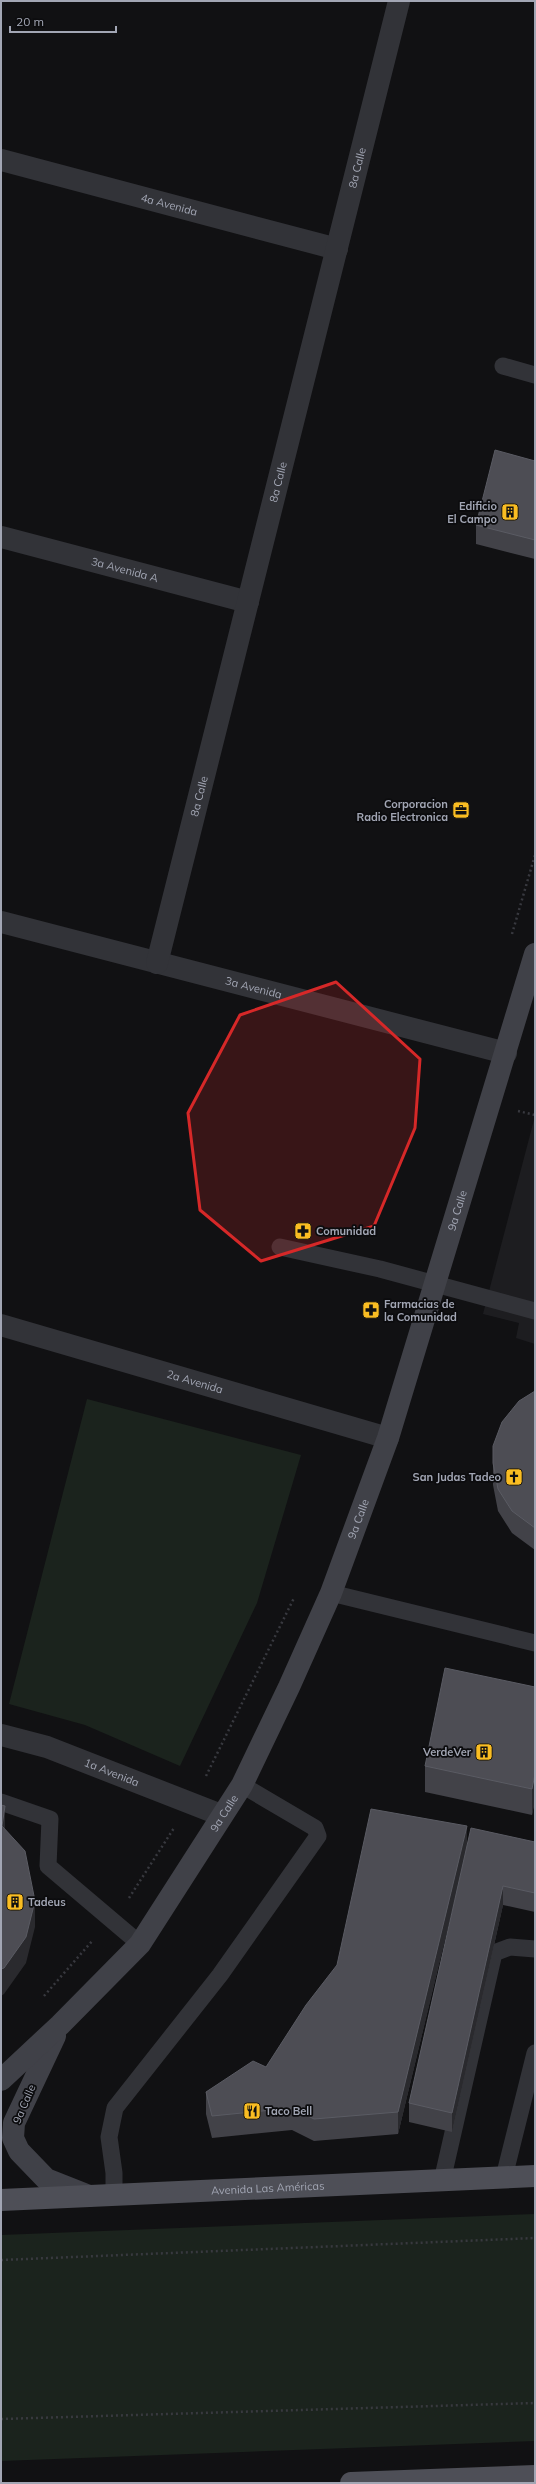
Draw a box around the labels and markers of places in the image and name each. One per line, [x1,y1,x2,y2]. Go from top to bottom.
place label: Edificio El Campo [447,499,497,526]
building icon: Edificio El Campo [500,502,520,522]
place label: Corporacion Radio Electronica [357,797,448,824]
office icon: Corporacion Radio Electronica [451,800,471,820]
pharmacy icon: Comunidad [293,1221,313,1241]
place label: Comunidad [316,1224,376,1238]
place label: Farmacias de la Comunidad [384,1297,457,1324]
pharmacy icon: Farmacias de la Comunidad [361,1300,381,1320]
church icon: San Judas Tadeo [504,1467,524,1487]
place label: San Judas Tadeo [413,1470,501,1484]
building icon: VerdeVer [474,1742,494,1762]
place label: VerdeVer [422,1745,472,1759]
building icon: Tadeus [5,1892,25,1912]
place label: Tadeus [28,1895,66,1909]
restaurant icon: Taco Bell [242,2101,262,2121]
place label: Taco Bell [265,2104,312,2118]

